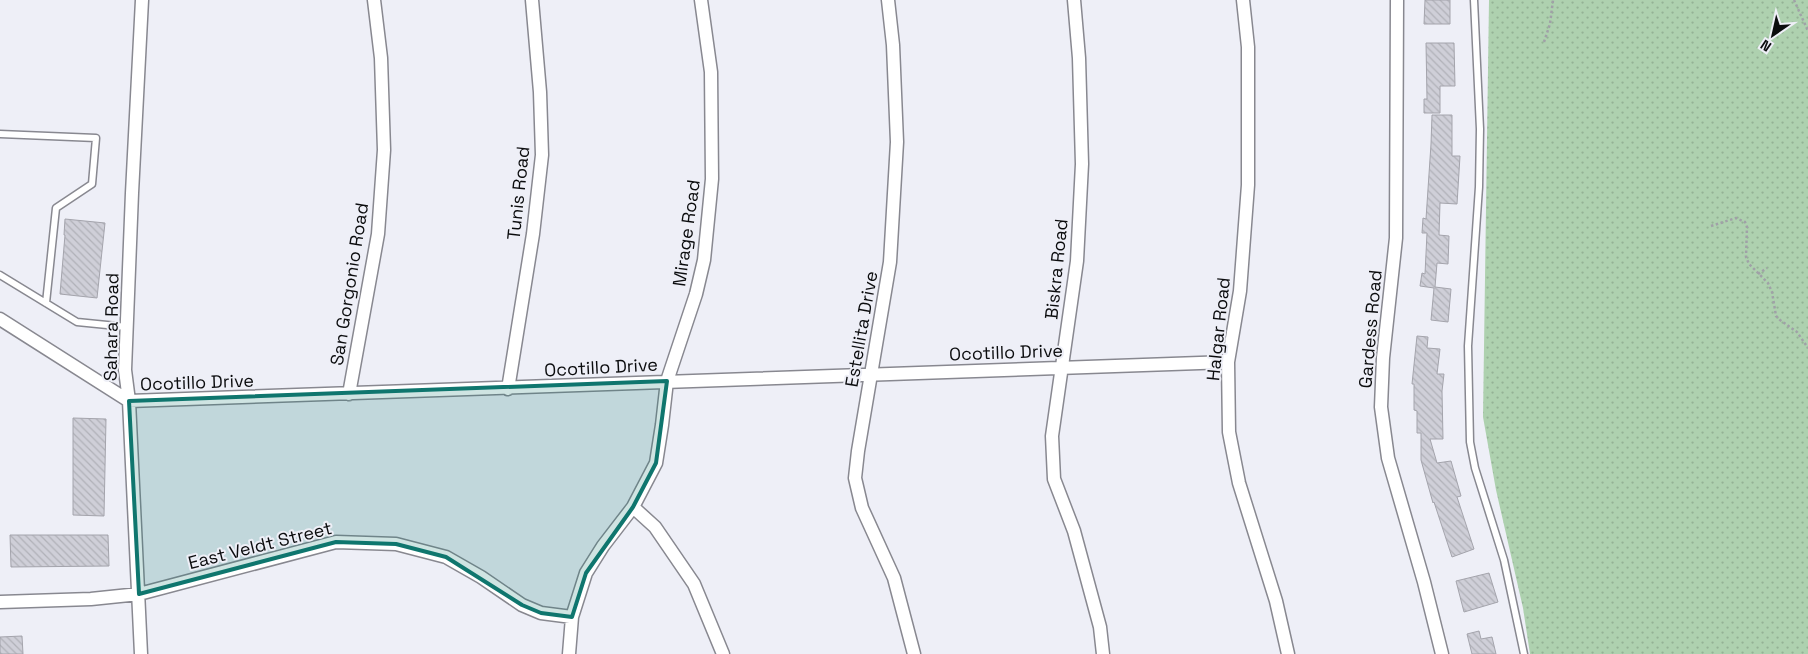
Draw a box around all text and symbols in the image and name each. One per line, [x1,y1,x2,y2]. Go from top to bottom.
north arrow [1748,10,1798,60]
text: N [1757,36,1775,56]
street label: Tunis Road [502,145,534,241]
street label: Mirage Road [667,178,705,288]
street label: San Gorgonio Road [325,201,373,367]
street label: Biskra Road [1039,218,1073,320]
street label: Estellita Drive [839,269,883,389]
street label: Gardess Road [1353,269,1387,389]
street label: Sahara Road [99,273,123,381]
street label: Halgar Road [1201,276,1235,382]
street label: Ocotillo Drive [949,339,1063,365]
street label: Ocotillo Drive [543,353,659,381]
street label: Ocotillo Drive [140,369,254,395]
street label: East Veldt Street [186,516,334,574]

